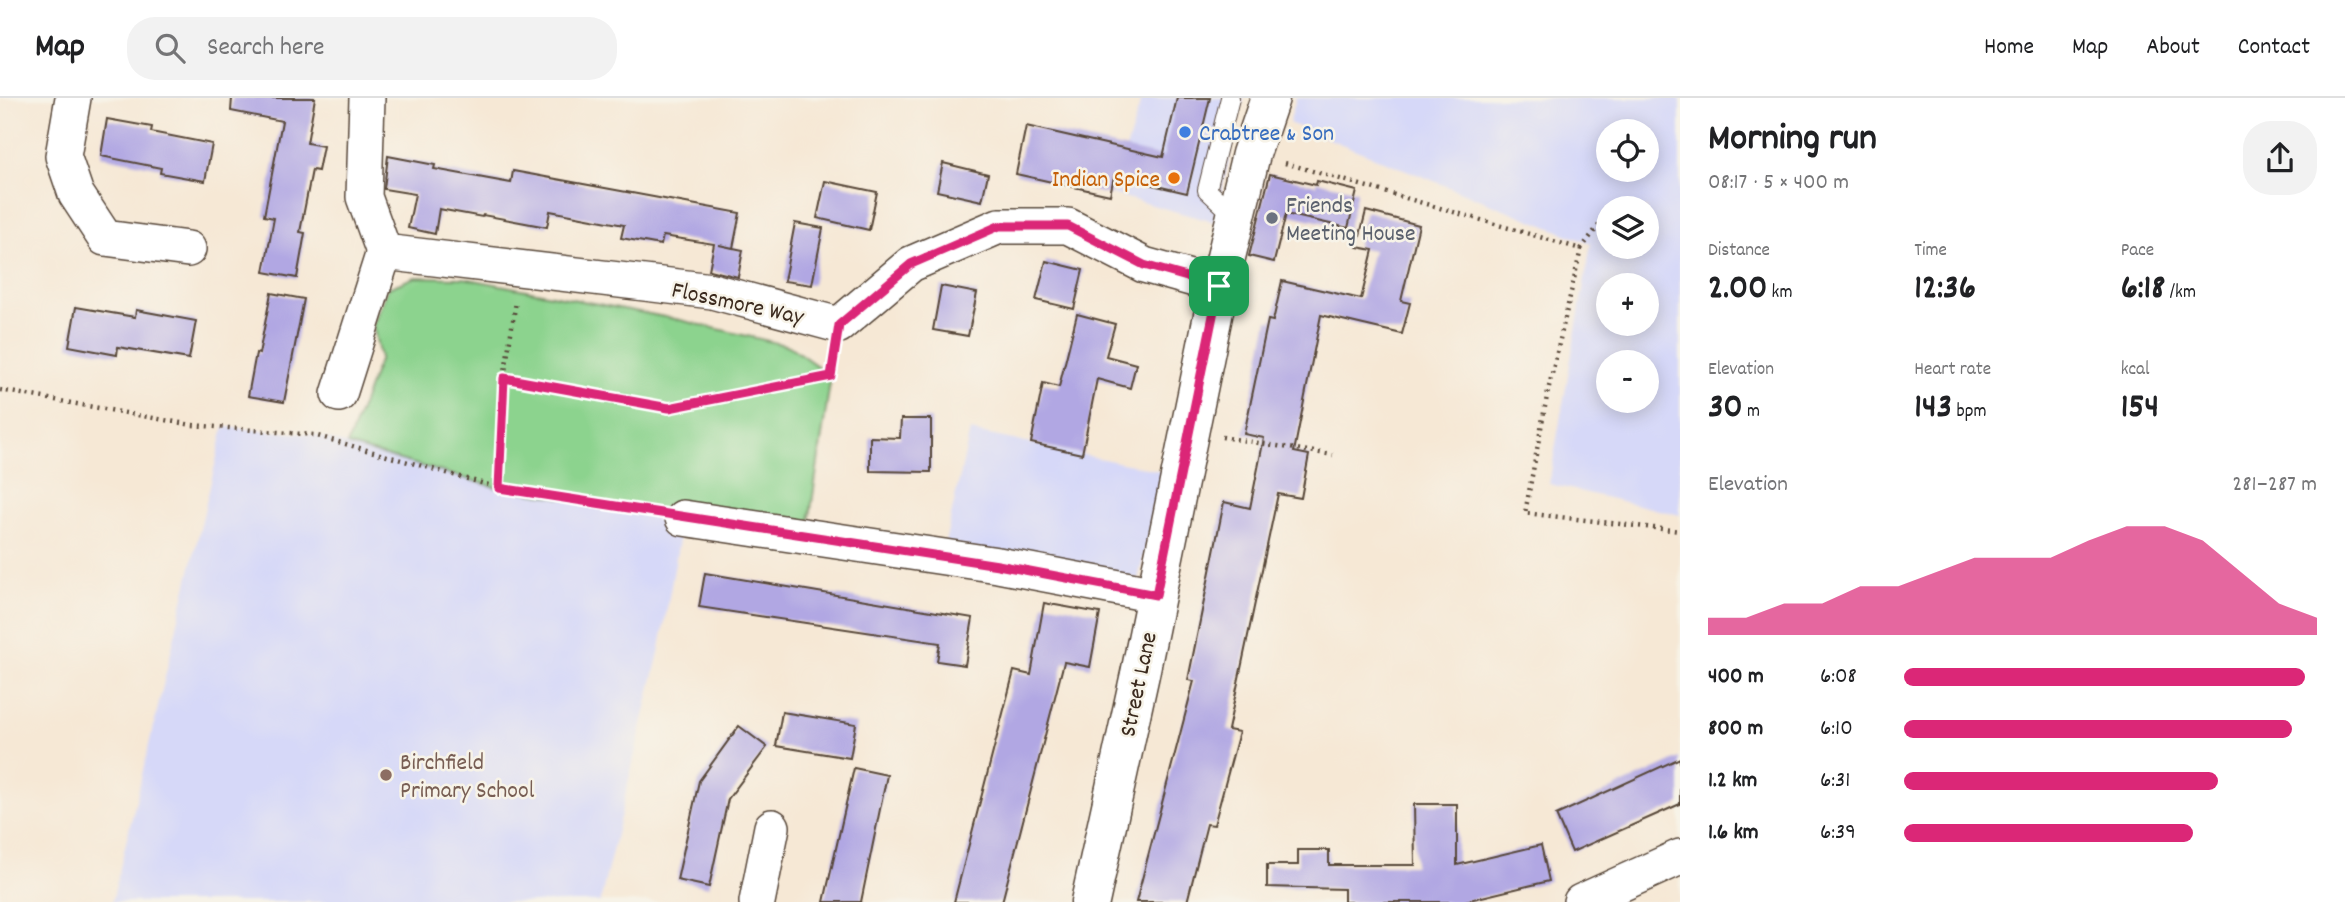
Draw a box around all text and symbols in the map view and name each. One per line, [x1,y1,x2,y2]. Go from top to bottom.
search box [127,17,617,80]
text: Map [35,25,85,72]
icon: search [151,29,189,67]
text: Search here [207,30,325,67]
text: Home [1984,31,2034,65]
text: Map [2072,31,2108,65]
text: About [2146,31,2200,65]
text: Contact [2238,31,2310,65]
text: Morning run [1708,113,1877,168]
place label: Crabtree & Son [1199,118,1334,152]
map controls [1596,119,1659,413]
button: locate [1596,119,1659,182]
button: share [2243,121,2317,195]
marker: Crabtree & Son [1177,124,1193,140]
place label: Indian Spice [1052,164,1160,198]
text: 08:17 · 5 × 400 m [1708,167,1849,200]
marker: Indian Spice [1166,170,1182,186]
place label: Friends Meeting House [1286,190,1416,252]
button: layers [1596,196,1659,259]
marker: Friends Meeting House [1264,210,1280,226]
text: Distance [1708,238,1770,265]
text: Time [1914,238,1947,265]
text: Pace [2121,238,2154,265]
pin [1189,256,1249,316]
text: 2.00 [1708,265,1767,315]
text: 12:36 [1914,265,1976,315]
text: 6:18 [2121,265,2165,315]
icon: arrive [1200,267,1238,305]
button: + [1596,273,1659,336]
street label: Flossmore Way [668,274,808,336]
text: km [1767,280,1792,307]
text: /km [2165,280,2196,307]
button: − [1596,350,1659,413]
text: Elevation [1708,357,1774,384]
text: Heart rate [1914,357,1991,384]
text: kcal [2121,357,2150,384]
text: 30 [1708,384,1743,434]
text: 143 [1914,384,1952,434]
text: 154 [2121,384,2159,434]
text: m [1743,399,1760,426]
text: bpm [1952,399,1986,426]
text: Elevation [1708,469,1788,502]
text: 281–287 m [2232,469,2317,502]
street label: Street Lane [1112,629,1168,740]
text: 400 m [1708,661,1764,694]
text: 6:08 [1820,661,1857,694]
text: 800 m [1708,713,1763,746]
text: 6:10 [1820,713,1853,746]
place label: Birchfield Primary School [400,747,535,809]
text: 1.2 km [1708,765,1757,798]
text: 6:31 [1820,765,1850,798]
marker: Birchfield Primary School [378,767,394,783]
text: 1.6 km [1708,817,1759,850]
text: 6:39 [1820,817,1856,850]

